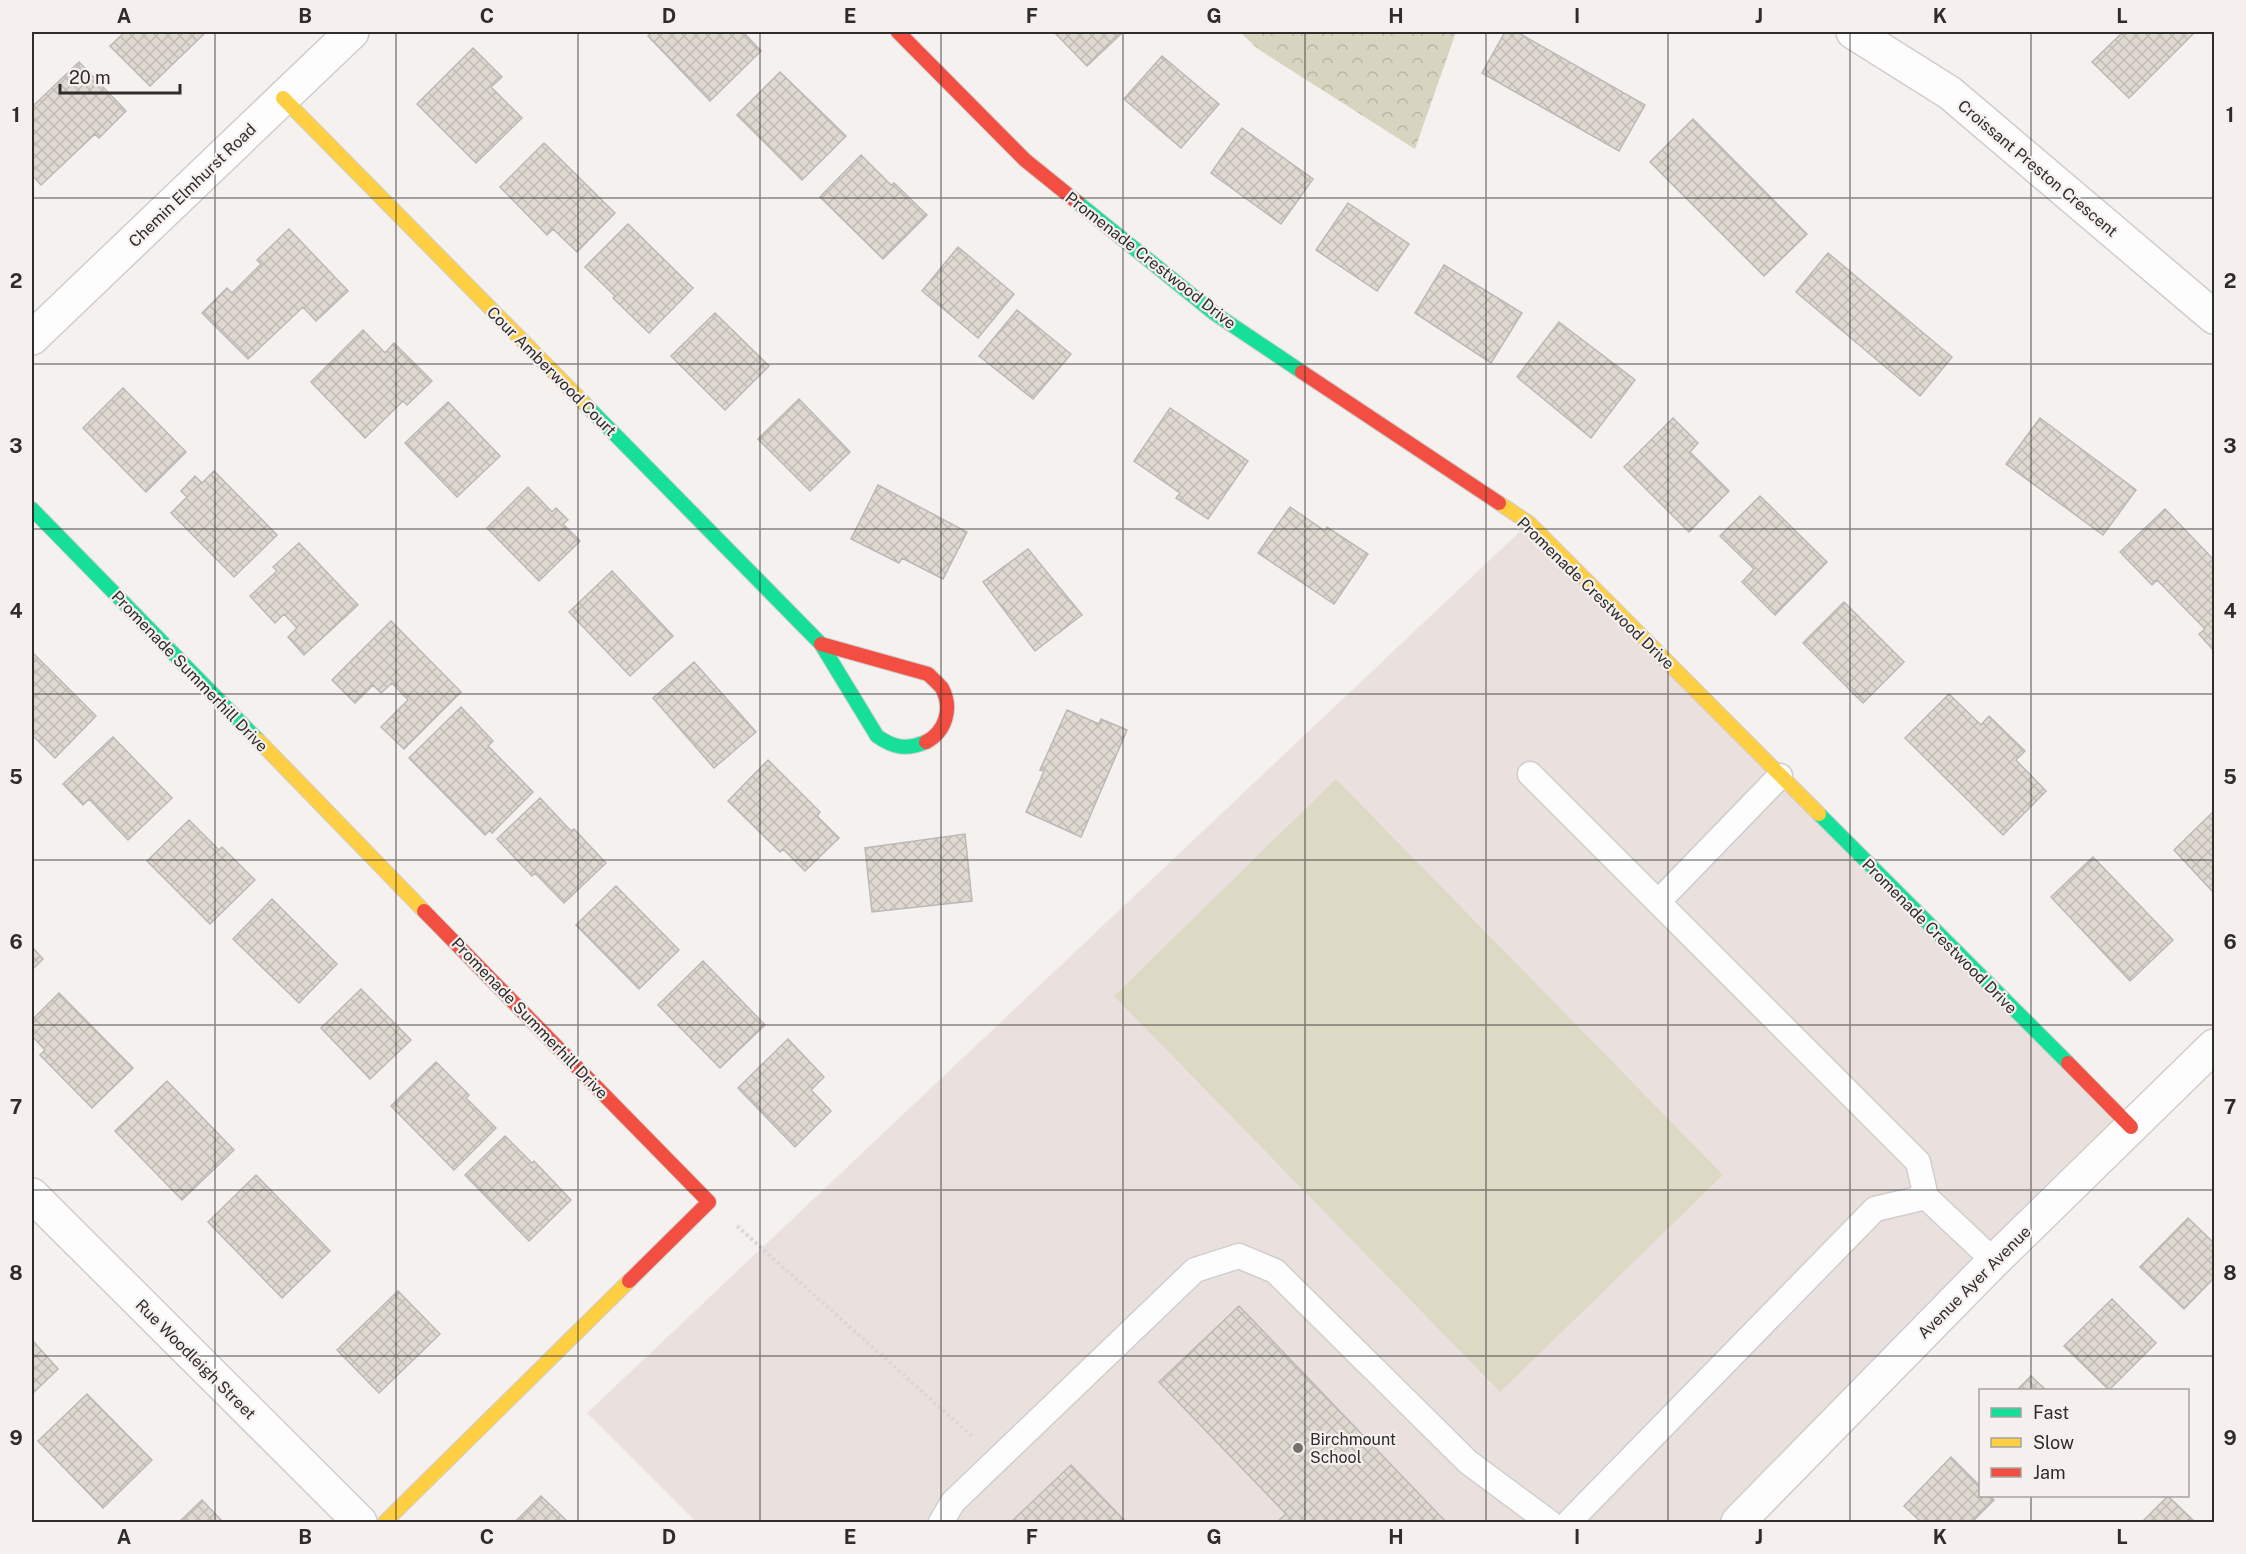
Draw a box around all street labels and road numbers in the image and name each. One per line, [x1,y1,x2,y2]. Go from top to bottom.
street label: Croissant Preston Crescent [1954,96,2121,241]
street label: Chemin Elmhurst Road [125,120,260,251]
street label: Promenade Crestwood Drive [1062,188,1240,333]
street label: Cour Amberwood Court [483,303,620,440]
street label: Promenade Crestwood Drive [1513,513,1678,674]
street label: Promenade Summerhill Drive [108,587,272,756]
street label: Promenade Crestwood Drive [1858,855,2021,1018]
street label: Promenade Summerhill Drive [448,934,612,1103]
street label: Avenue Ayer Avenue [1914,1222,2035,1343]
street label: Rue Woodleigh Street [132,1295,260,1423]

